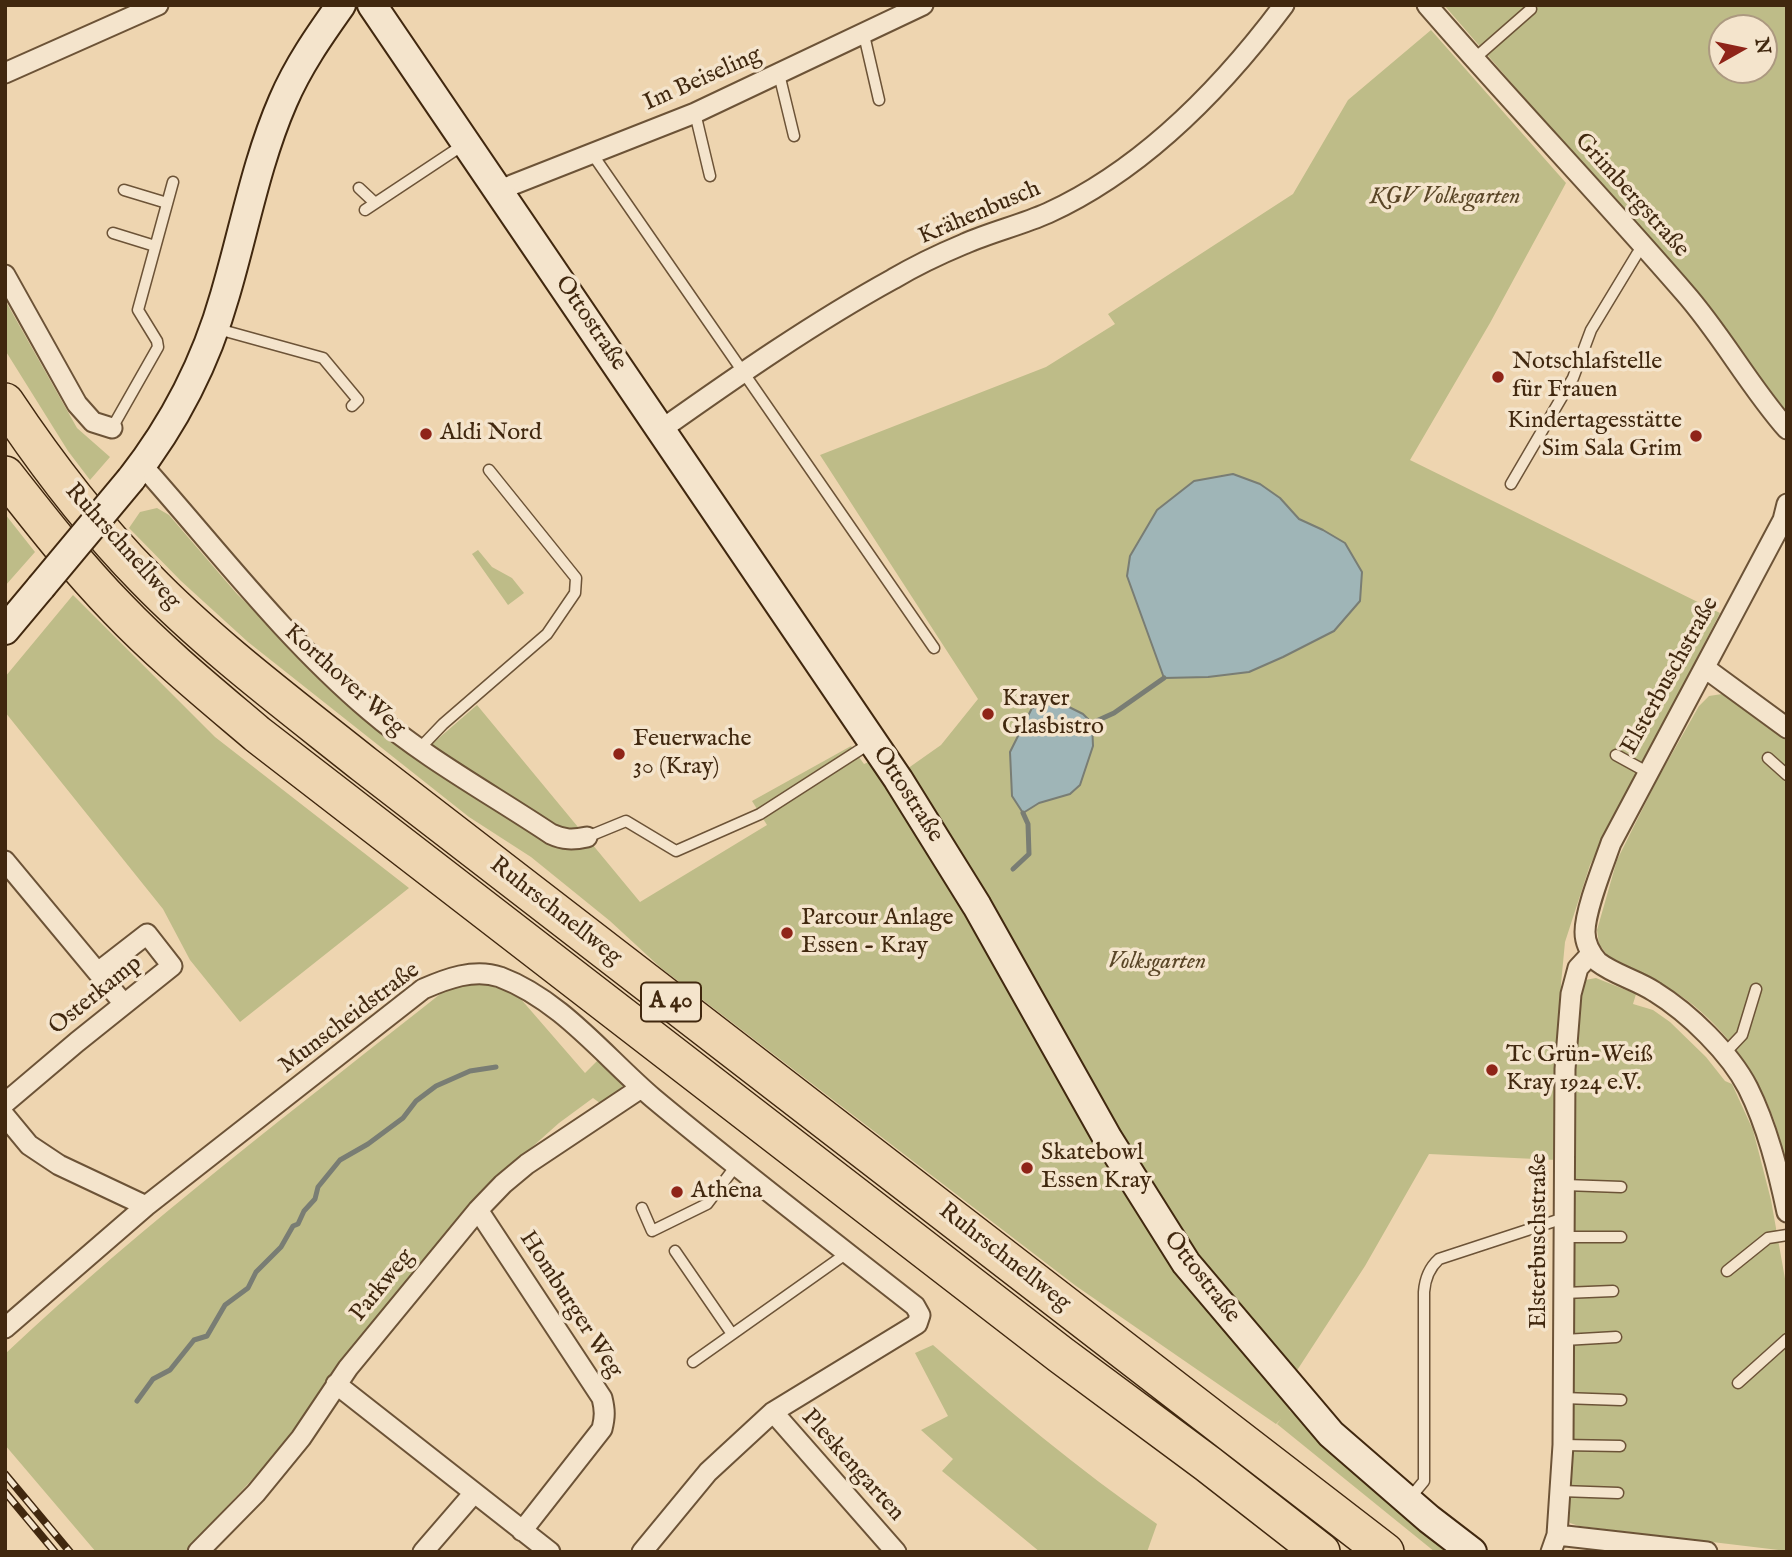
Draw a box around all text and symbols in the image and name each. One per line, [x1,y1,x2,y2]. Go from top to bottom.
north arrow [1708,14,1778,84]
text: N [1749,36,1775,56]
street label: Im Beiseling [640,41,766,119]
street label: Grimbergstraße [1568,128,1694,264]
street label: Krähenbusch [915,175,1045,253]
park label: KGV Volksgarten [1369,184,1521,212]
street label: Ottostraße [548,271,632,377]
place label: Notschlafstelle für Frauen [1512,349,1662,405]
marker: Notschlafstelle für Frauen [1490,369,1506,385]
place label: Kindertagesstätte Sim Sala Grim [1507,408,1682,464]
place label: Aldi Nord [440,420,542,448]
marker: Aldi Nord [418,426,434,442]
marker: Kindertagesstätte Sim Sala Grim [1688,428,1704,444]
street label: Ruhrschnellweg [58,478,186,616]
street label: Elsterbuschstraße [1616,592,1726,760]
street label: Korthover Weg [277,619,411,743]
place label: Krayer Glasbistro [1002,686,1104,742]
marker: Krayer Glasbistro [980,706,996,722]
place label: Feuerwache 30 (Kray) [633,726,752,782]
street label: Ottostraße [865,742,949,848]
marker: Feuerwache 30 (Kray) [611,746,627,762]
street label: Ruhrschnellweg [483,851,627,973]
place label: Parcour Anlage Essen - Kray [801,905,954,961]
marker: Parcour Anlage Essen - Kray [779,925,795,941]
park label: Volksgarten [1108,949,1206,977]
street label: Osterkamp [44,950,148,1042]
street label: Munscheidstraße [274,957,426,1081]
road number: A 40 [641,982,701,1021]
place label: Tc Grün-Weiß Kray 1924 e.V. [1506,1042,1653,1098]
marker: Tc Grün-Weiß Kray 1924 e.V. [1484,1062,1500,1078]
place label: Skatebowl Essen Kray [1041,1140,1152,1196]
street label: Elsterbuschstraße [1526,1153,1554,1329]
marker: Skatebowl Essen Kray [1019,1160,1035,1176]
place label: Athena [691,1178,762,1206]
marker: Athena [669,1184,685,1200]
street label: Ruhrschnellweg [932,1197,1076,1319]
street label: Homburger Weg [512,1226,628,1384]
street label: Ottostraße [1156,1226,1246,1330]
street label: Parkweg [345,1244,421,1328]
street label: Pleskengarten [794,1404,910,1528]

